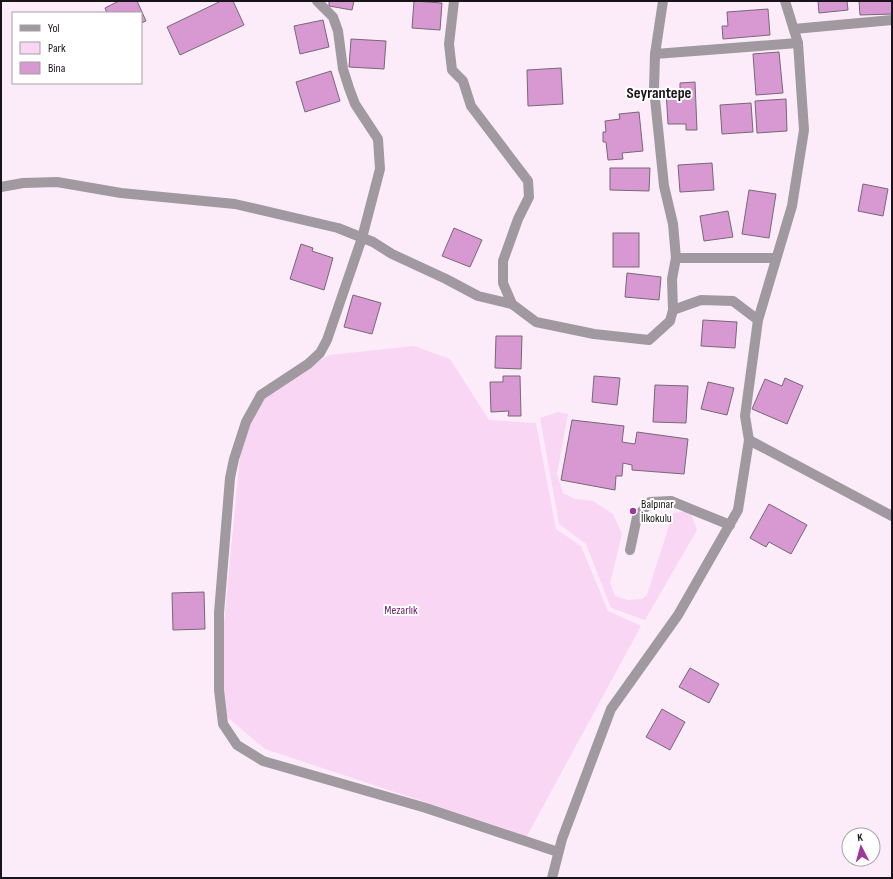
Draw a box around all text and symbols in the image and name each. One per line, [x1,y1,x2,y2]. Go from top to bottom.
legend [12,12,142,84]
text: Yol [48,21,60,36]
text: Park [48,41,66,56]
text: Bina [48,61,66,76]
district label: Seyrantepe [627,84,692,103]
place label: Balpınar İlkokulu [641,497,674,526]
marker: Balpınar İlkokulu [628,506,638,516]
park label: Mezarlık [384,603,418,618]
north arrow [841,827,881,867]
text: K [857,831,864,844]

